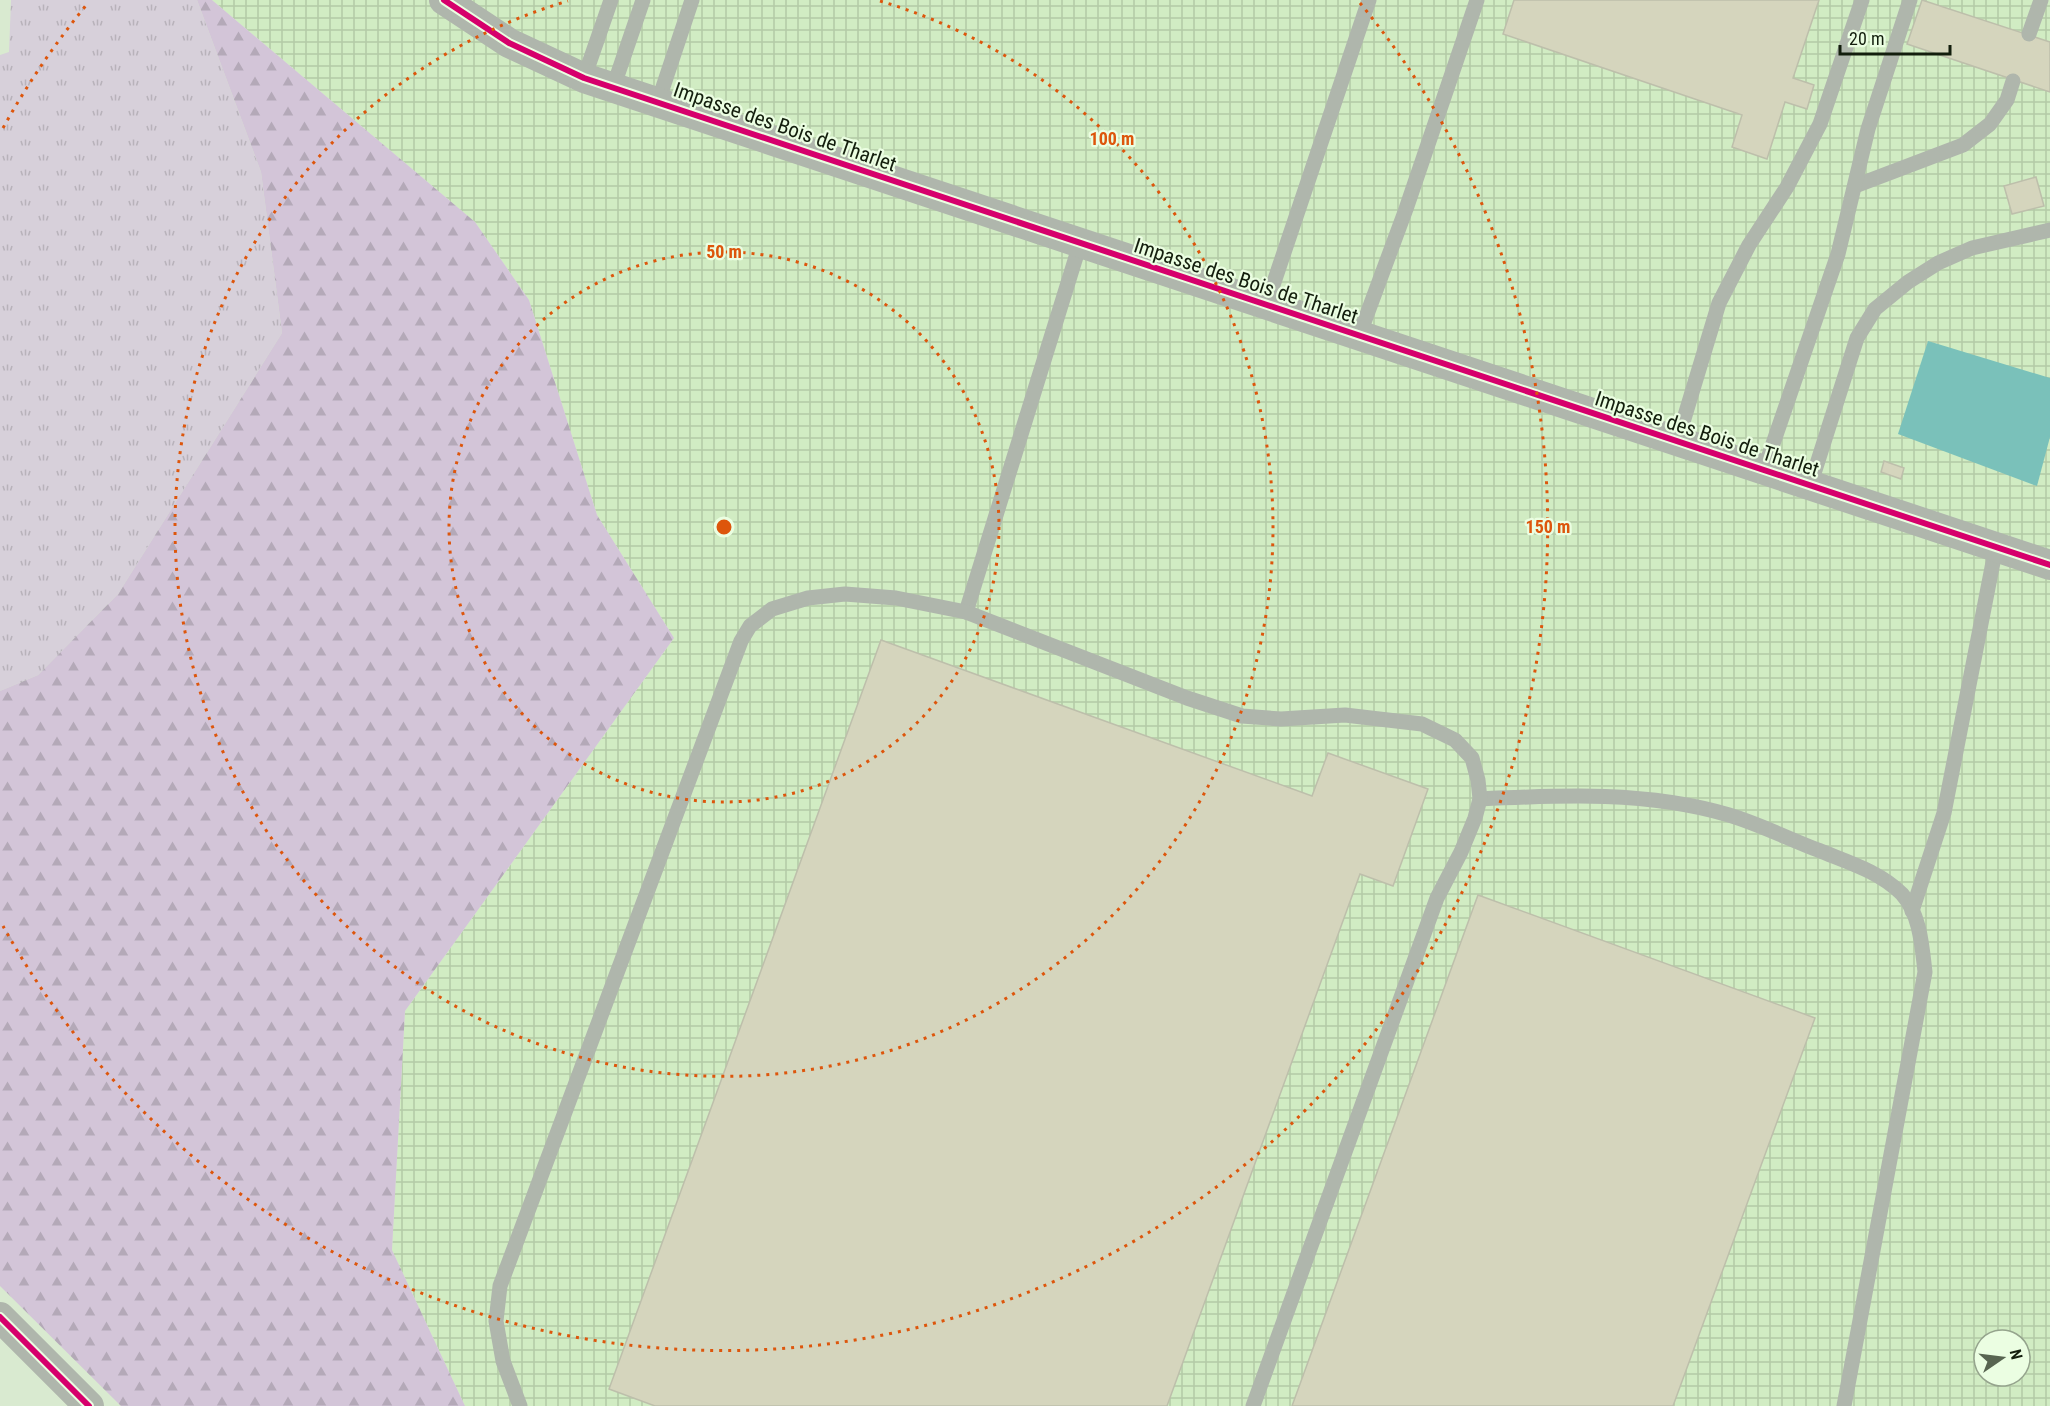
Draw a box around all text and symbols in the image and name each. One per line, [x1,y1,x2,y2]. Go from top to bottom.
scale bar [1840,18,1950,56]
text: 20 m [1849,28,1884,49]
street label: Impasse des Bois de Tharlet [670,78,900,176]
text: 100 m [1090,128,1134,149]
street label: Impasse des Bois de Tharlet [1131,233,1361,329]
text: 50 m [706,241,742,262]
street label: Impasse des Bois de Tharlet [1592,386,1822,482]
text: 150 m [1526,516,1570,537]
centre of rings [714,517,734,537]
north arrow [1972,1328,2032,1388]
text: N [2006,1347,2026,1362]

